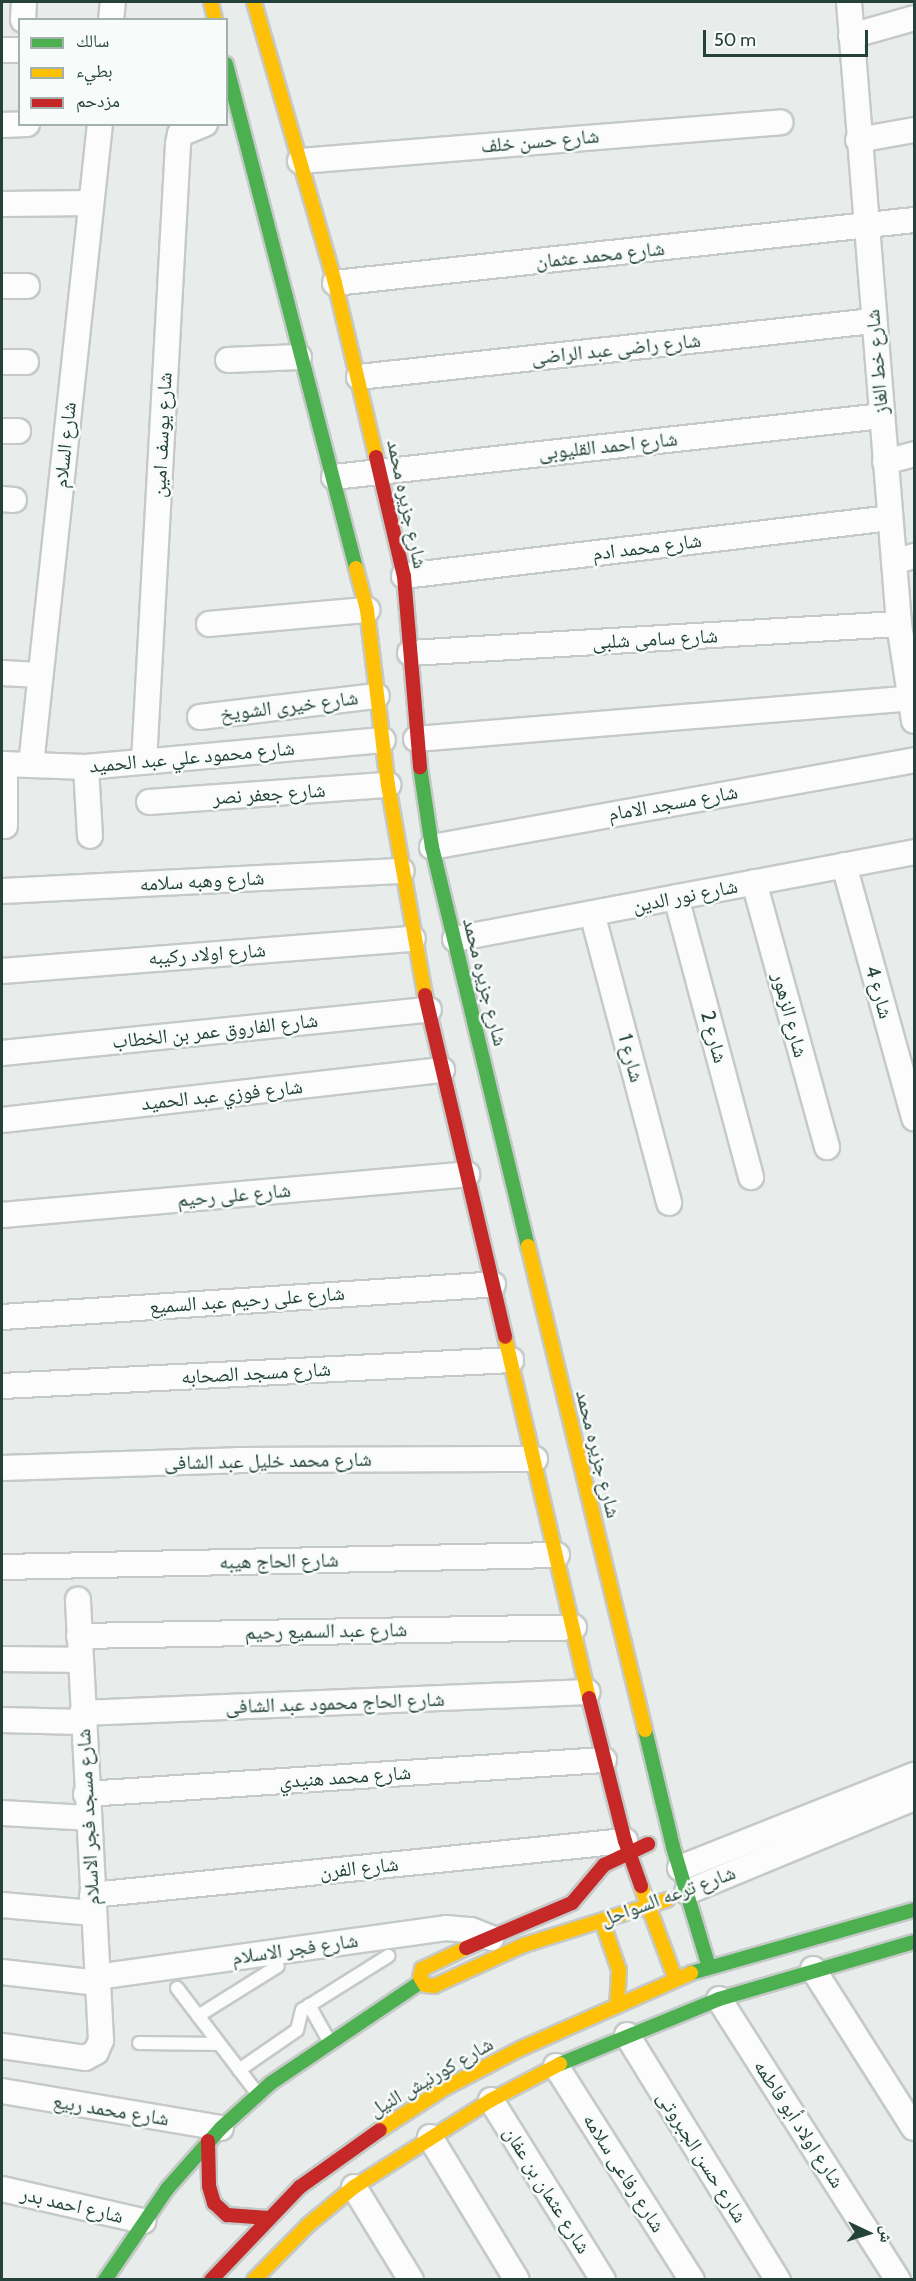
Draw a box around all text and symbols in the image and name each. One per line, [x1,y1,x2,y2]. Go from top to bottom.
legend [18,18,228,126]
scale bar [706,18,871,56]
text: 50 m [714,29,756,51]
text: سالك [76,30,109,52]
text: بطيء [76,60,113,82]
text: مزدحم [76,90,120,112]
street label: شارع حسن خلف [480,124,600,158]
street label: شارع محمد عثمان [534,236,666,274]
street label: شارع خط الغاز [860,309,894,415]
street label: شارع راضى عبد الراضى [530,328,702,370]
street label: شارع يوسف امين [147,372,177,498]
street label: شارع السلام [49,401,81,489]
street label: شارع احمد القليوبى [537,427,679,465]
street label: شارع جزيره محمد [382,437,432,571]
street label: شارع محمد ادم [591,528,703,566]
street label: شارع سامى شلبى [592,624,718,654]
street label: شارع خيرى الشويخ [218,686,360,726]
street label: شارع محمود علي عبد الحميد [88,736,296,778]
street label: شارع جعفر نصر [212,778,326,810]
street label: شارع مسجد الامام [606,780,740,826]
street label: شارع وهبه سلامه [139,866,265,896]
street label: شارع نور الدين [630,874,740,918]
street label: شارع جزيره محمد [457,915,513,1049]
street label: شارع اولاد ركيبه [147,938,267,970]
street label: شارع 4 [860,963,898,1021]
street label: شارع الزهور [767,970,813,1060]
street label: شارع الفاروق عمر بن الخطاب [111,1008,319,1054]
street label: شارع 2 [696,1008,732,1066]
street label: شارع 1 [613,1031,649,1085]
street label: شارع فوزي عبد الحميد [140,1075,304,1115]
street label: شارع على رحيم [176,1178,292,1212]
street label: شارع على رحيم عبد السميع [149,1281,345,1319]
street label: شارع مسجد الصحابه [181,1357,331,1389]
street label: شارع جزيره محمد [570,1387,626,1521]
street label: شارع محمد خليل عبد الشافى [164,1447,372,1475]
street label: شارع الحاج هيبه [219,1548,339,1574]
street label: شارع عبد السميع رحيم [245,1618,407,1644]
street label: شارع الحاج محمود عبد الشافى [225,1687,445,1719]
street label: شارع مسجد فجر الاسلام [71,1728,105,1906]
street label: شارع محمد هنيدي [278,1760,412,1794]
street label: شارع الفرن [318,1852,400,1884]
street label: شارع ترعه السواحل [597,1860,739,1932]
street label: شارع فجر الاسلام [230,1928,360,1970]
street label: شارع كورنيش النيل [365,2032,497,2122]
street label: شارع اولاد أبو فاطمه [749,2055,849,2193]
street label: شارع حسن الجبروتى [652,2087,752,2227]
street label: شارع محمد ربيع [51,2089,171,2131]
street label: شارع رفاعى سلامه [578,2109,670,2237]
street label: شارع عثمان بن عفان [498,2122,596,2258]
street label: شارع احمد بدر [18,2182,126,2228]
north arrow [838,2203,898,2263]
text: ش [876,2225,897,2243]

